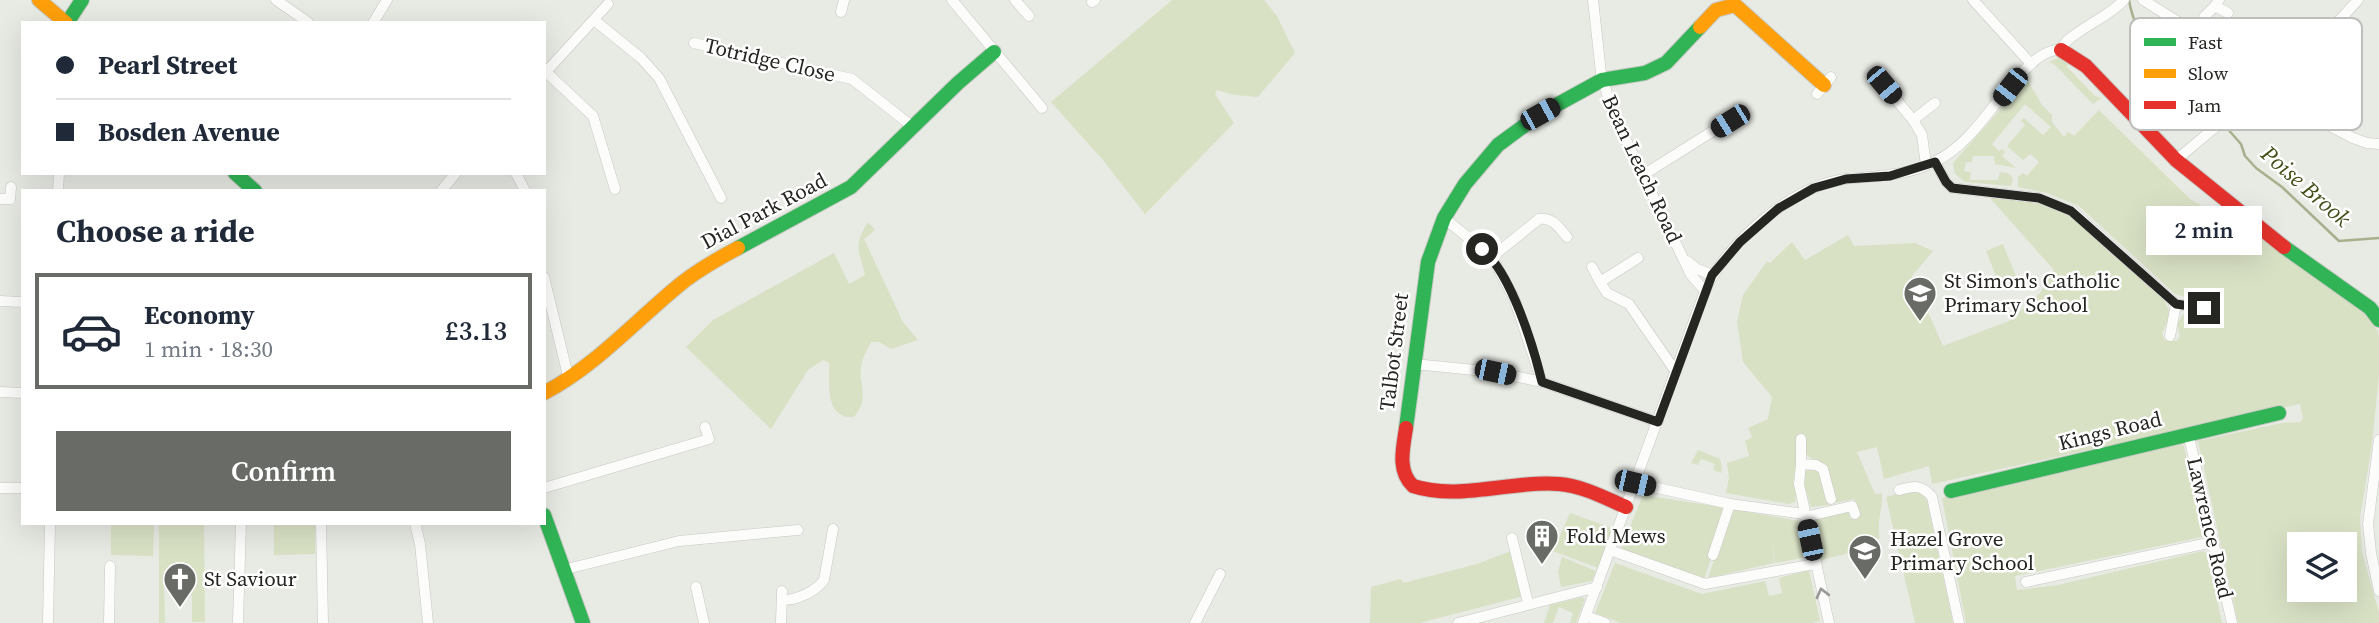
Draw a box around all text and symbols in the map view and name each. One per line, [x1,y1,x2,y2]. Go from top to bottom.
legend [2130,18,2362,130]
text: Fast [2188,29,2223,55]
street label: Totridge Close [702,30,838,89]
text: Pearl Street [98,47,237,83]
text: Slow [2188,60,2229,86]
car [1863,62,1906,108]
car [1989,64,2032,110]
street label: Bean Leach Road [1595,90,1690,248]
text: Jam [2187,92,2221,118]
car [1517,95,1564,133]
car [1707,101,1754,141]
text: Bosden Avenue [98,114,280,150]
water label: Poise Brook [2253,137,2358,234]
street label: Dial Park Road [696,165,832,256]
callout: 2 min [2146,206,2262,256]
text: Choose a ride [56,209,255,253]
text: 2 min [2174,214,2234,246]
route start [1466,233,1498,265]
place label: St Simon's Catholic Primary School [1944,266,2120,319]
school or university icon: St Simon's Catholic Primary School [1901,274,1939,323]
street label: Talbot Street [1372,291,1415,412]
route end [2188,292,2220,324]
text: Economy [144,297,255,333]
icon: car [60,300,123,363]
text: £3.13 [445,313,507,349]
text: 1 min · 18:30 [144,333,273,365]
car [1473,357,1518,387]
street label: Kings Road [2055,404,2165,457]
button: Confirm [56,431,511,511]
street label: Lawrence Road [2180,454,2241,602]
car [1613,468,1658,498]
building icon: Fold Mews [1523,517,1561,566]
car [1796,517,1825,563]
place label: Fold Mews [1566,521,1666,550]
place label: Hazel Grove Primary School [1890,524,2034,577]
school or university icon: Hazel Grove Primary School [1846,532,1884,581]
map controls [2287,532,2357,602]
button: layers [2287,532,2357,602]
church icon: St Saviour [161,560,199,609]
place label: St Saviour [204,564,297,593]
one-way arrow [1816,587,1830,599]

